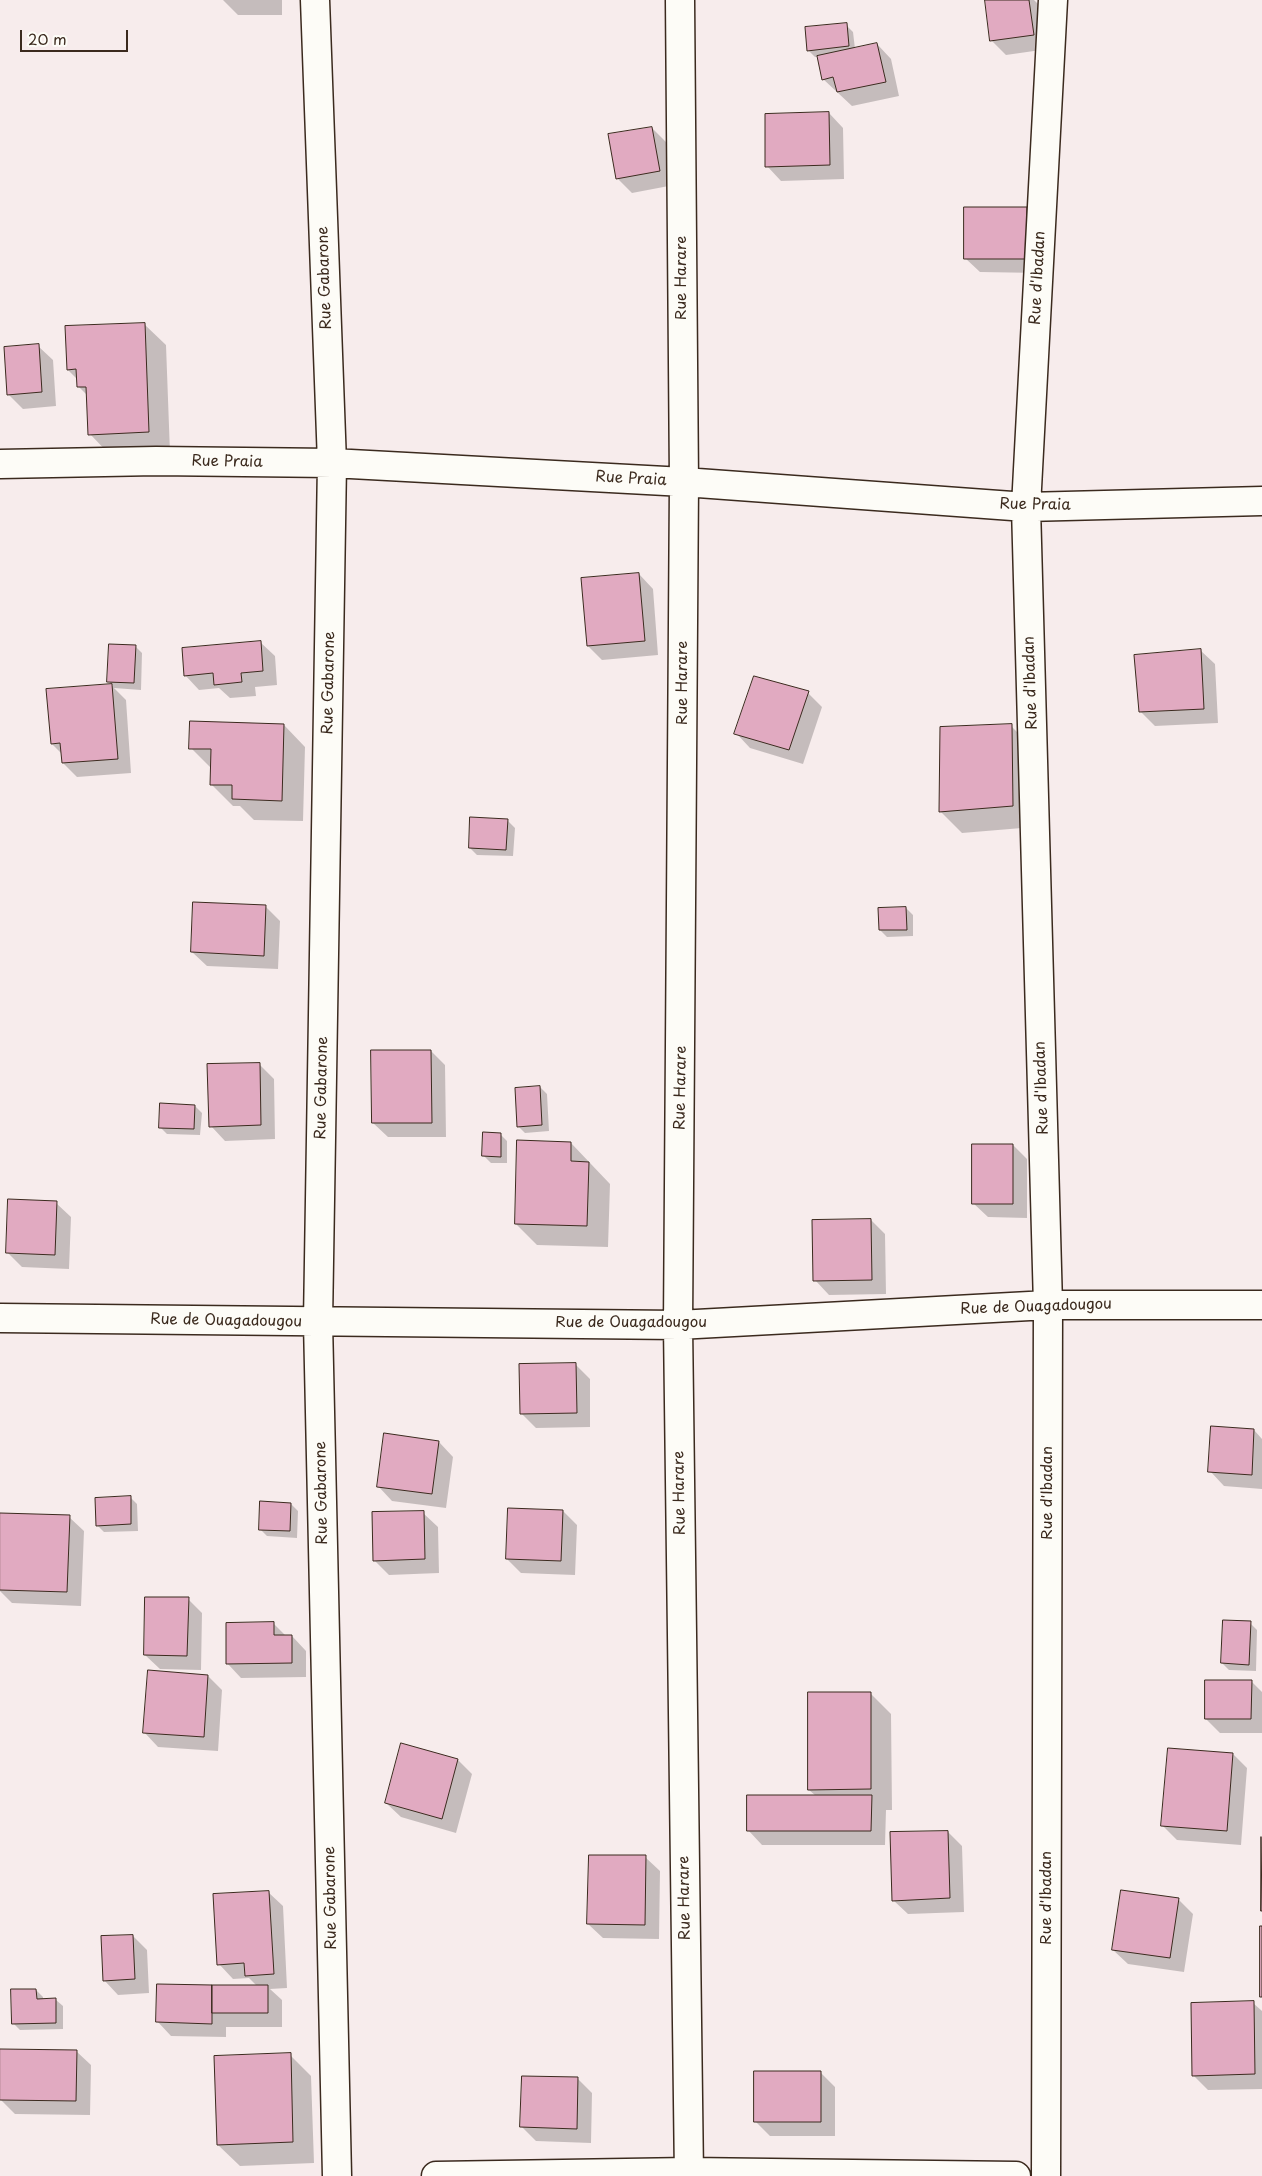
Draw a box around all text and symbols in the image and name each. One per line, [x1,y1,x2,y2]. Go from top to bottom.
scale bar [22,20,130,52]
text: 20 m [28,27,67,50]
street label: Rue Gabarone [314,226,336,330]
street label: Rue d'Ibadan [1027,231,1049,325]
street label: Rue Harare [673,236,691,320]
street label: Rue Praia [191,452,263,472]
street label: Rue Praia [595,468,667,490]
street label: Rue Praia [999,495,1071,515]
street label: Rue Gabarone [319,631,339,735]
street label: Rue d'Ibadan [1020,636,1042,730]
street label: Rue Harare [674,641,692,725]
street label: Rue Gabarone [312,1036,332,1140]
street label: Rue d'Ibadan [1031,1041,1053,1135]
street label: Rue Harare [671,1046,691,1130]
street label: Rue de Ouagadougou [960,1295,1112,1319]
street label: Rue de Ouagadougou [150,1311,302,1331]
street label: Rue de Ouagadougou [555,1314,707,1332]
street label: Rue Gabarone [312,1441,332,1545]
street label: Rue d'Ibadan [1039,1446,1057,1540]
street label: Rue Harare [670,1451,690,1535]
street label: Rue Gabarone [321,1846,341,1950]
street label: Rue d'Ibadan [1038,1851,1056,1945]
street label: Rue Harare [675,1856,695,1940]

